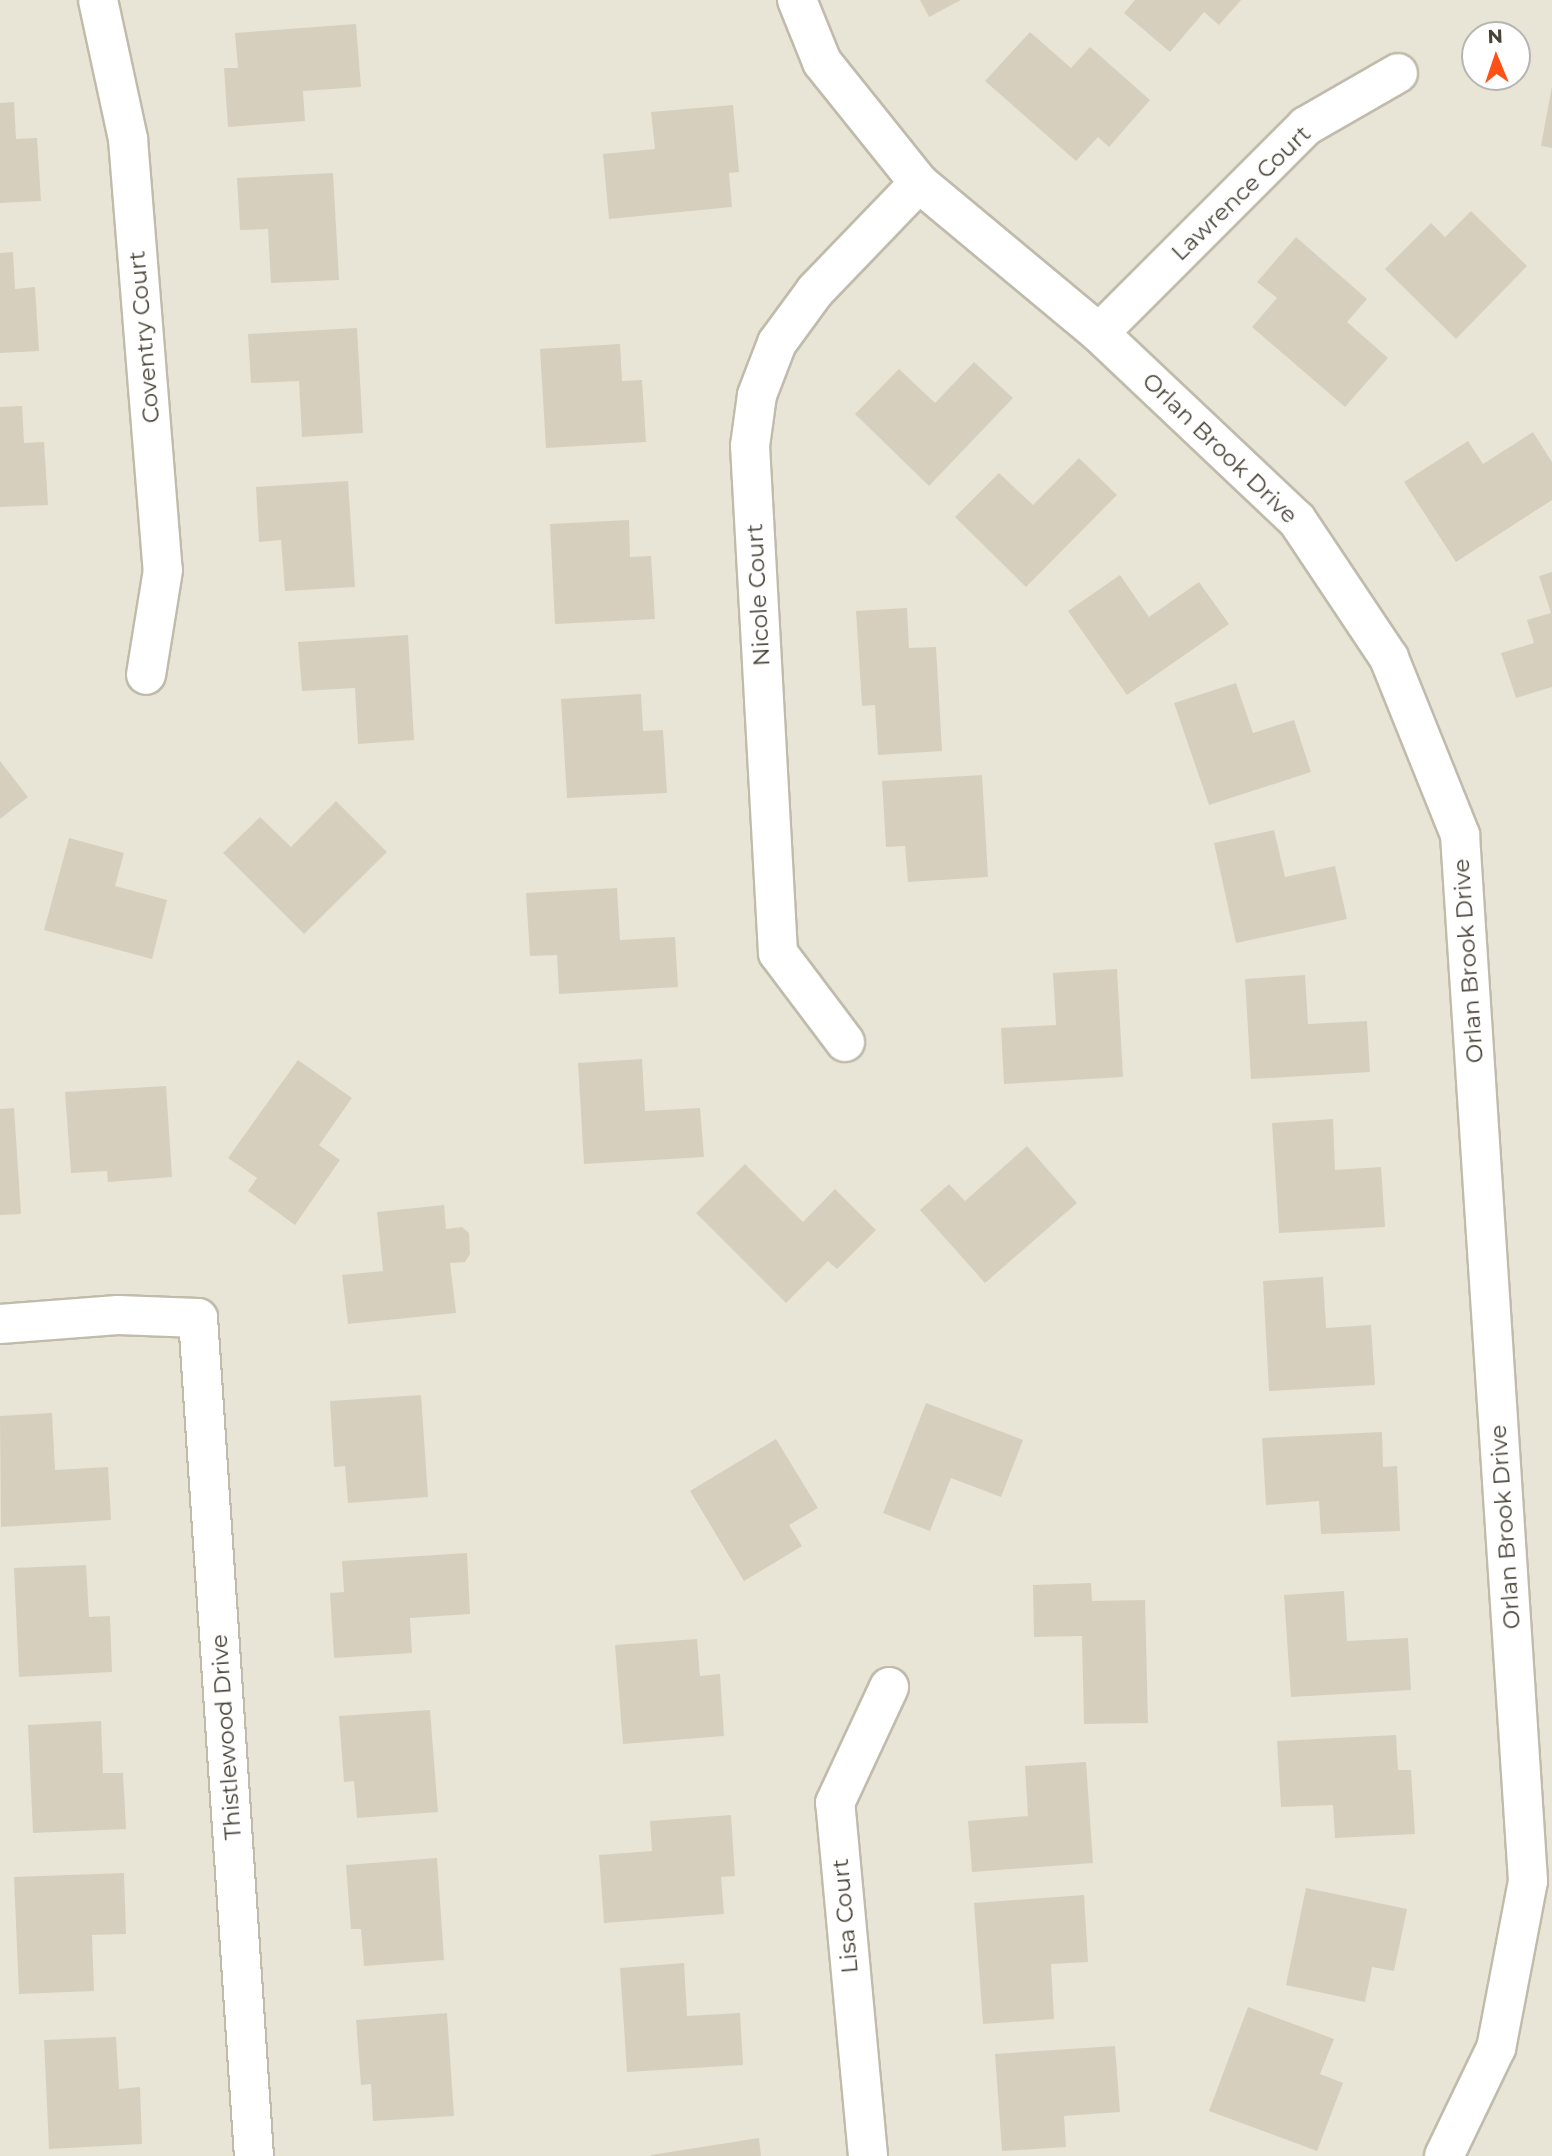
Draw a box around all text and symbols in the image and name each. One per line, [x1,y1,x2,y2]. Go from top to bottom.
north arrow [1461,21,1531,91]
text: N [1487,25,1503,48]
street label: Lawrence Court [1166,120,1316,266]
street label: Coventry Court [123,250,165,424]
street label: Orlan Brook Drive [1137,367,1303,529]
street label: Nicole Court [740,523,776,667]
street label: Orlan Brook Drive [1447,858,1489,1064]
street label: Orlan Brook Drive [1484,1424,1526,1630]
street label: Thistlewood Drive [205,1633,247,1841]
street label: Lisa Court [826,1857,864,1975]

